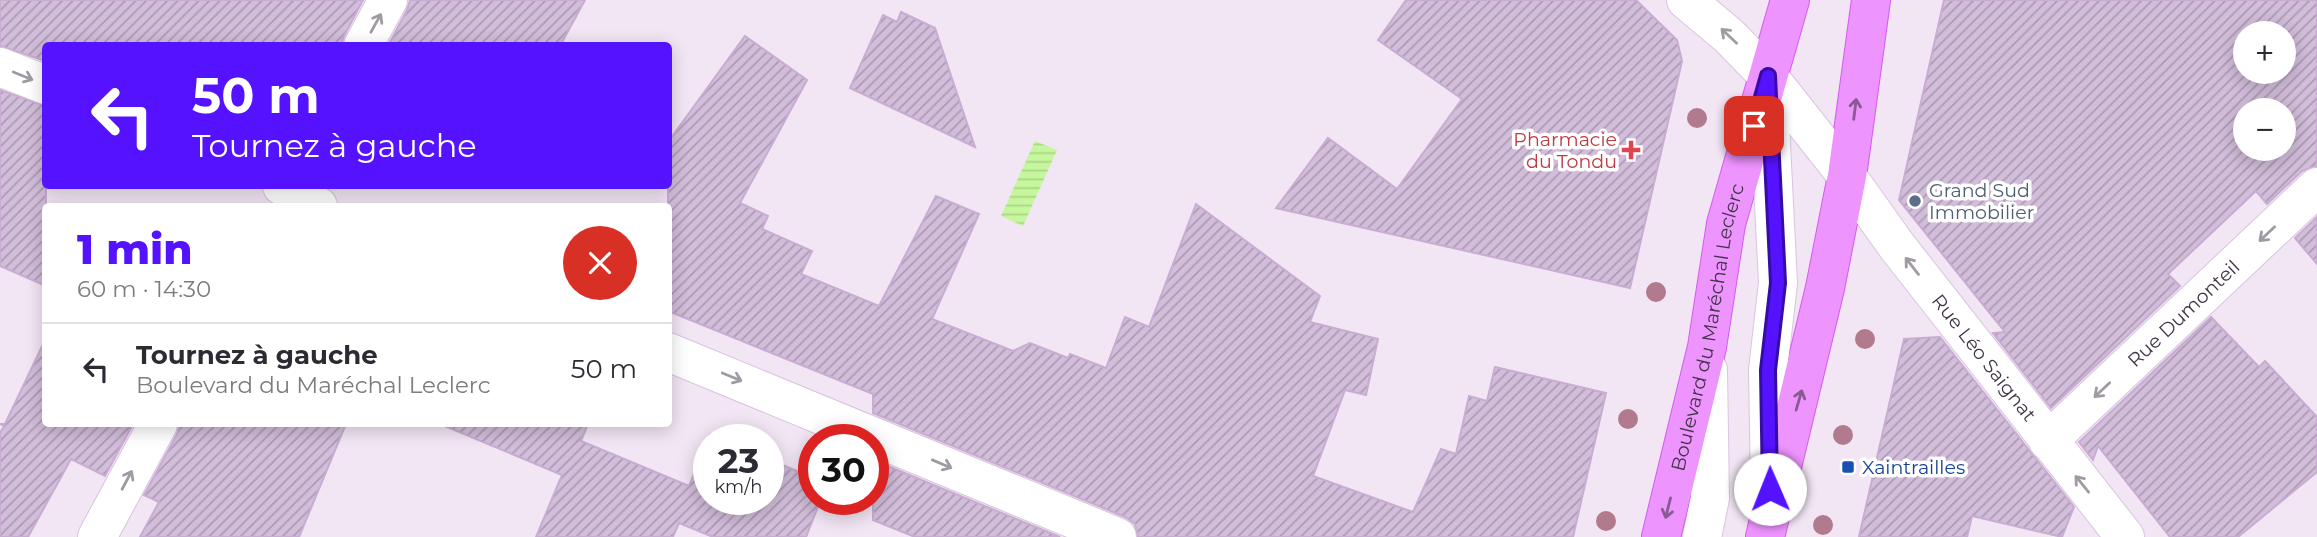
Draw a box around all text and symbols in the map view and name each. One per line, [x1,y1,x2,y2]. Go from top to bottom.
one-way arrow [369,13,383,33]
map controls [2233,21,2296,161]
button: + [2233,21,2296,84]
one-way arrow [1720,28,1738,44]
text: 50 m [192,66,320,125]
one-way arrow [11,70,33,83]
icon: left [77,70,168,161]
pin [1724,96,1784,156]
one-way arrow [1849,98,1862,120]
button: − [2233,98,2296,161]
icon: arrive [1735,107,1773,145]
text: Tournez à gauche [192,126,477,165]
place label: Pharmacie du Tondu [1513,128,1617,173]
marker: Pharmacie du Tondu [1623,142,1639,158]
place label: Grand Sud Immobilier [1929,179,2034,224]
street label: Boulevard du Maréchal Leclerc [1666,181,1749,473]
marker: Grand Sud Immobilier [1907,193,1923,209]
text: 1 min [77,223,193,275]
button: close [563,226,637,300]
one-way arrow [2258,226,2276,242]
street label: Rue Dumonteil [2122,255,2244,372]
one-way arrow [1905,257,1920,275]
text: 60 m · 14:30 [77,275,211,303]
street label: Rue Léo Saignat [1927,289,2041,426]
text: Tournez à gauche [136,339,378,371]
icon: left [77,350,115,388]
text: 50 m [571,353,637,385]
text: Boulevard du Maréchal Leclerc [136,371,491,399]
one-way arrow [720,372,742,385]
one-way arrow [2093,382,2111,398]
one-way arrow [1794,389,1807,411]
speed limit sign: 30 [798,424,889,515]
text: 23 [718,439,759,482]
position arrow [1733,452,1807,526]
place label: Xaintrailles [1862,456,1965,479]
one-way arrow [931,459,952,472]
marker: Xaintrailles [1840,459,1856,475]
one-way arrow [121,470,135,491]
one-way arrow [2075,475,2090,493]
text: km/h [714,476,763,498]
one-way arrow [1661,496,1674,519]

